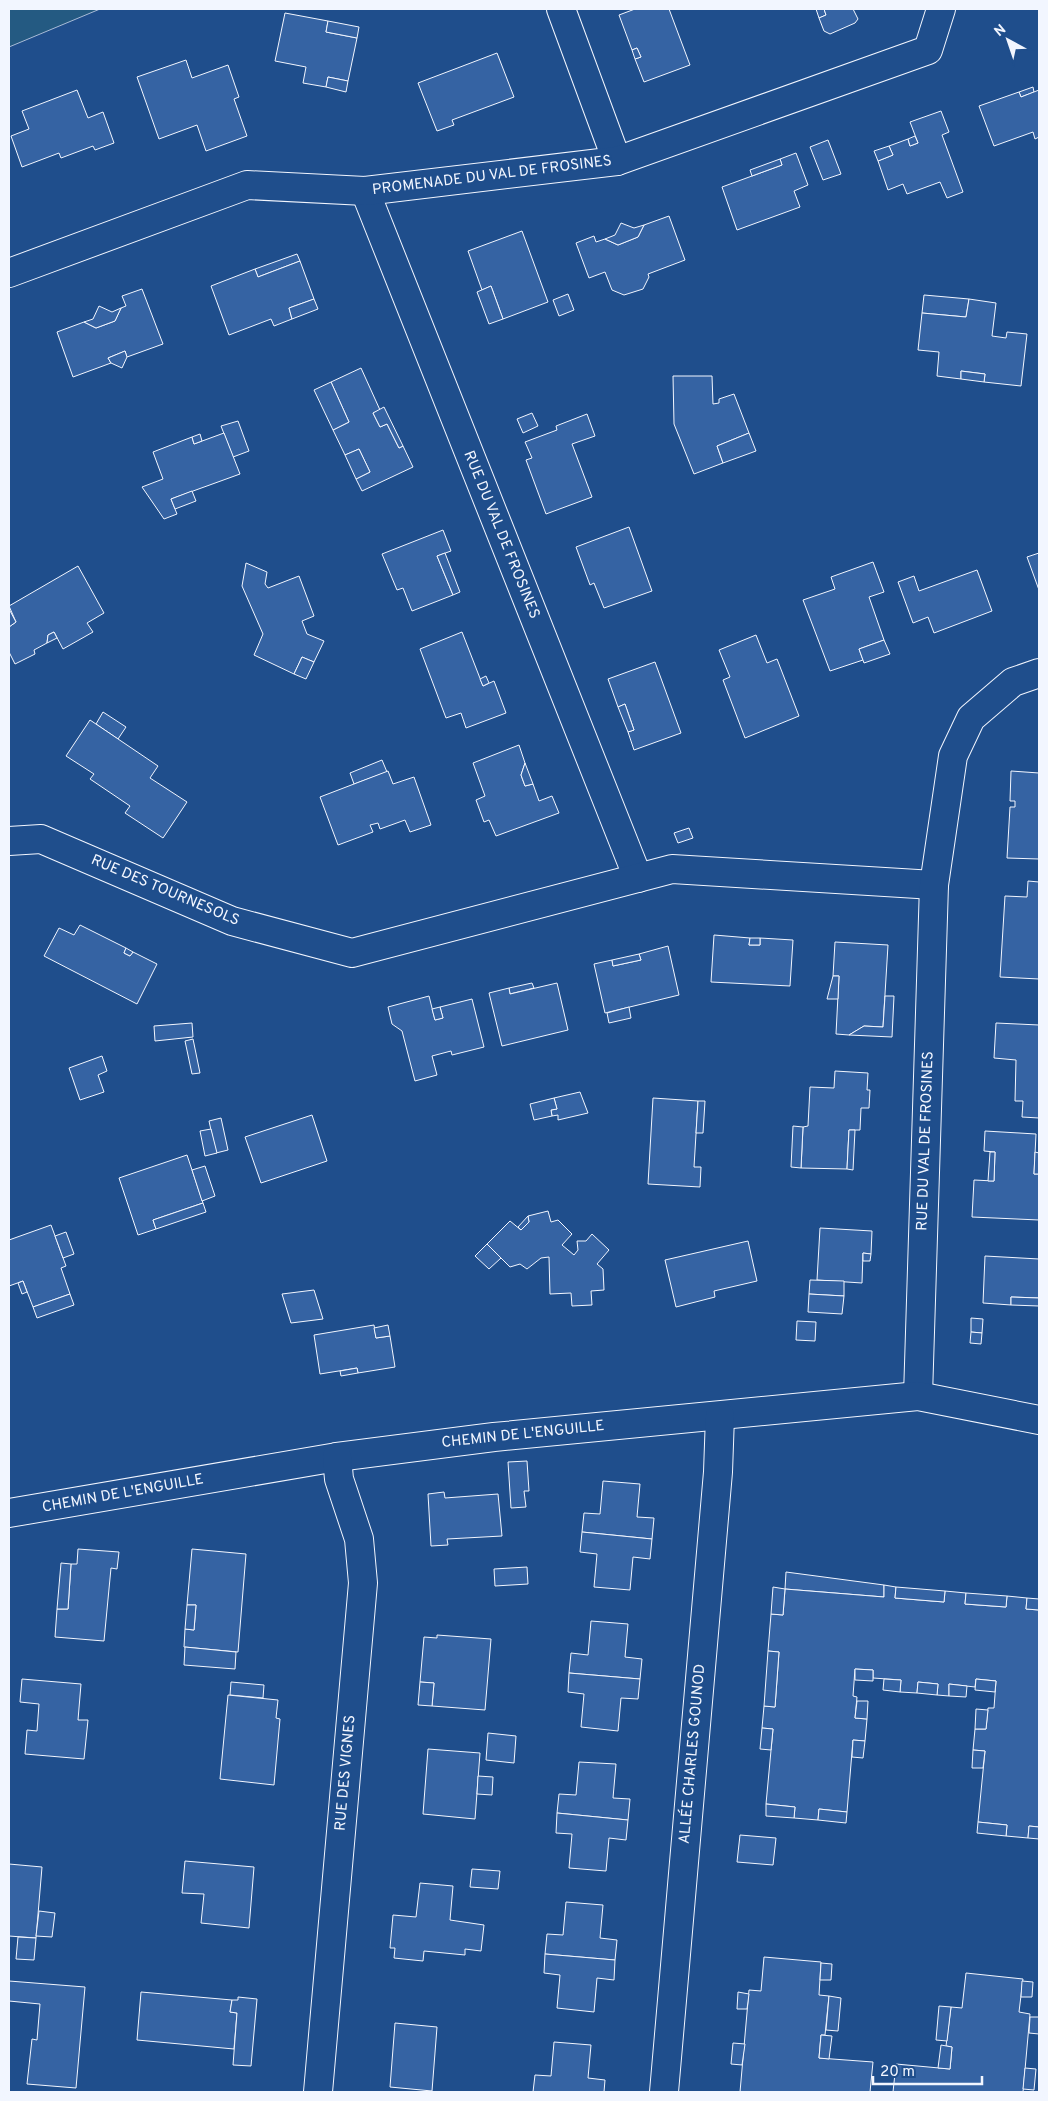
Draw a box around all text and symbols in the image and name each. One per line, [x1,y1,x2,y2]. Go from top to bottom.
north arrow [983,15,1033,65]
text: N [991,21,1010,41]
street label: PROMENADE DU VAL DE FROSINES [371,152,613,200]
street label: RUE DU VAL DE FROSINES [459,448,543,622]
street label: RUE DES TOURNESOLS [88,851,242,931]
street label: RUE DU VAL DE FROSINES [913,1051,939,1231]
street label: CHEMIN DE L'ENGUILLE [441,1417,605,1453]
street label: CHEMIN DE L'ENGUILLE [41,1470,205,1518]
street label: ALLÉE CHARLES GOUNOD [675,1663,710,1845]
street label: RUE DES VIGNES [331,1714,361,1832]
scale bar [873,2054,982,2086]
text: 20 m [880,2063,915,2082]

